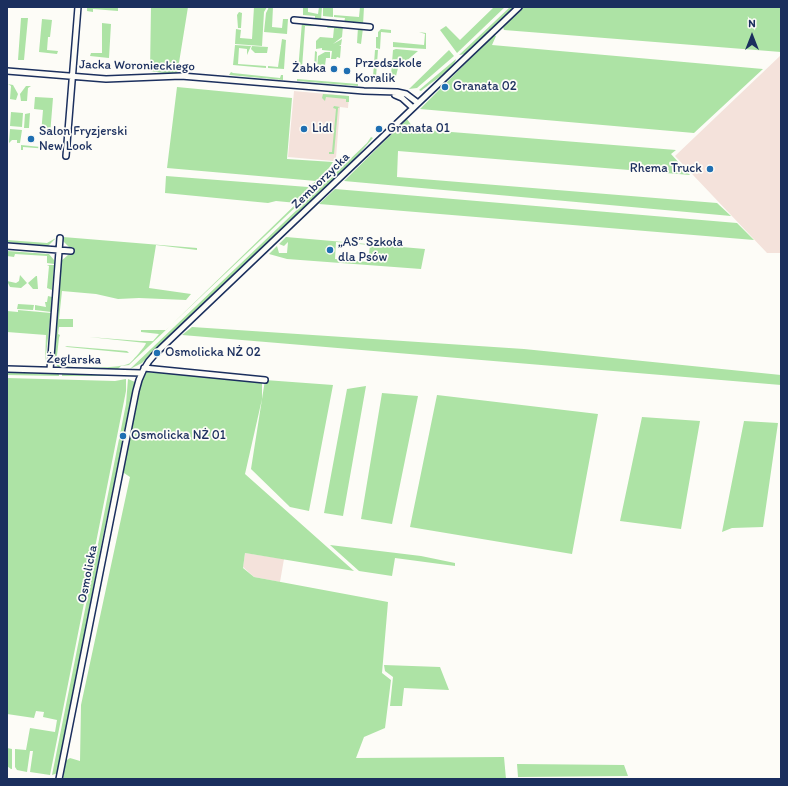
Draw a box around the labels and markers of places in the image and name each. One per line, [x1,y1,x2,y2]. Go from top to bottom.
place label: Przedszkole Koralik [355,56,422,87]
place label: Żabka [292,61,326,77]
marker: Żabka [329,64,339,74]
marker: Przedszkole Koralik [342,66,352,76]
place label: Granata 02 [453,79,517,95]
marker: Granata 02 [440,82,450,92]
place label: Lidl [312,121,333,137]
place label: Granata 01 [387,121,450,137]
place label: Salon Fryzjerski New Look [39,124,127,155]
marker: Lidl [299,124,309,134]
marker: Granata 01 [374,124,384,134]
marker: Salon Fryzjerski New Look [26,134,36,144]
place label: Rhema Truck [630,161,702,177]
marker: Rhema Truck [705,164,715,174]
place label: „AS” Szkoła dla Psów [338,235,403,266]
marker: „AS” Szkoła dla Psów [325,245,335,255]
place label: Osmolicka NŻ 02 [165,345,261,361]
marker: Osmolicka NŻ 02 [152,348,162,358]
place label: Osmolicka NŻ 01 [131,428,226,444]
marker: Osmolicka NŻ 01 [118,431,128,441]

